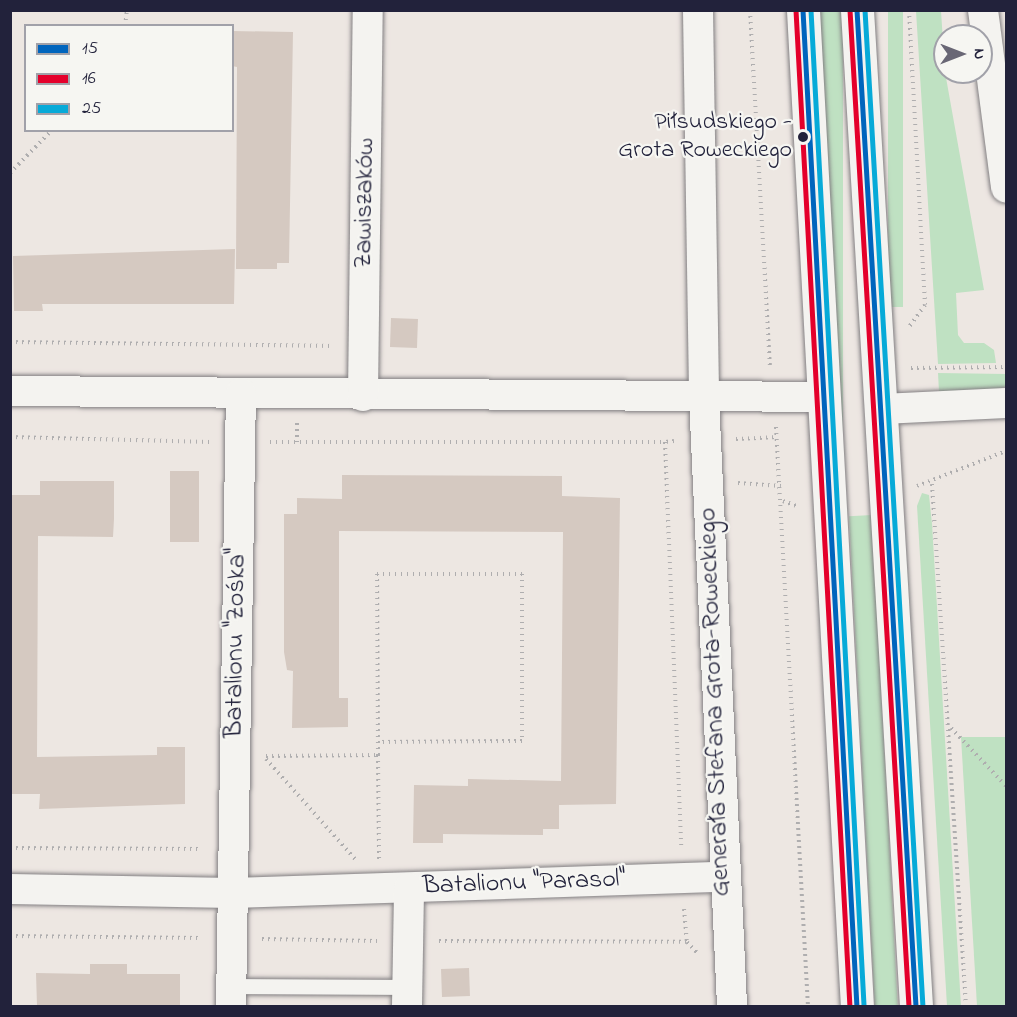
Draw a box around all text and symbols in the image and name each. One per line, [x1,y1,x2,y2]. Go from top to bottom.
legend [24,24,234,132]
north arrow [933,24,993,84]
text: 15 [82,36,98,62]
text: N [967,49,991,59]
text: 16 [82,66,96,92]
text: 25 [82,96,101,122]
place label: Piłsudskiego - Grota Roweckiego [618,109,792,165]
marker: Piłsudskiego - Grota Roweckiego [797,131,809,143]
street label: Zawiszaków [349,137,383,269]
street label: Generała Stefana Grota-Roweckiego [694,507,738,897]
street label: Batalionu "Zośka" [220,548,254,738]
street label: Batalionu "Parasol" [422,865,626,903]

